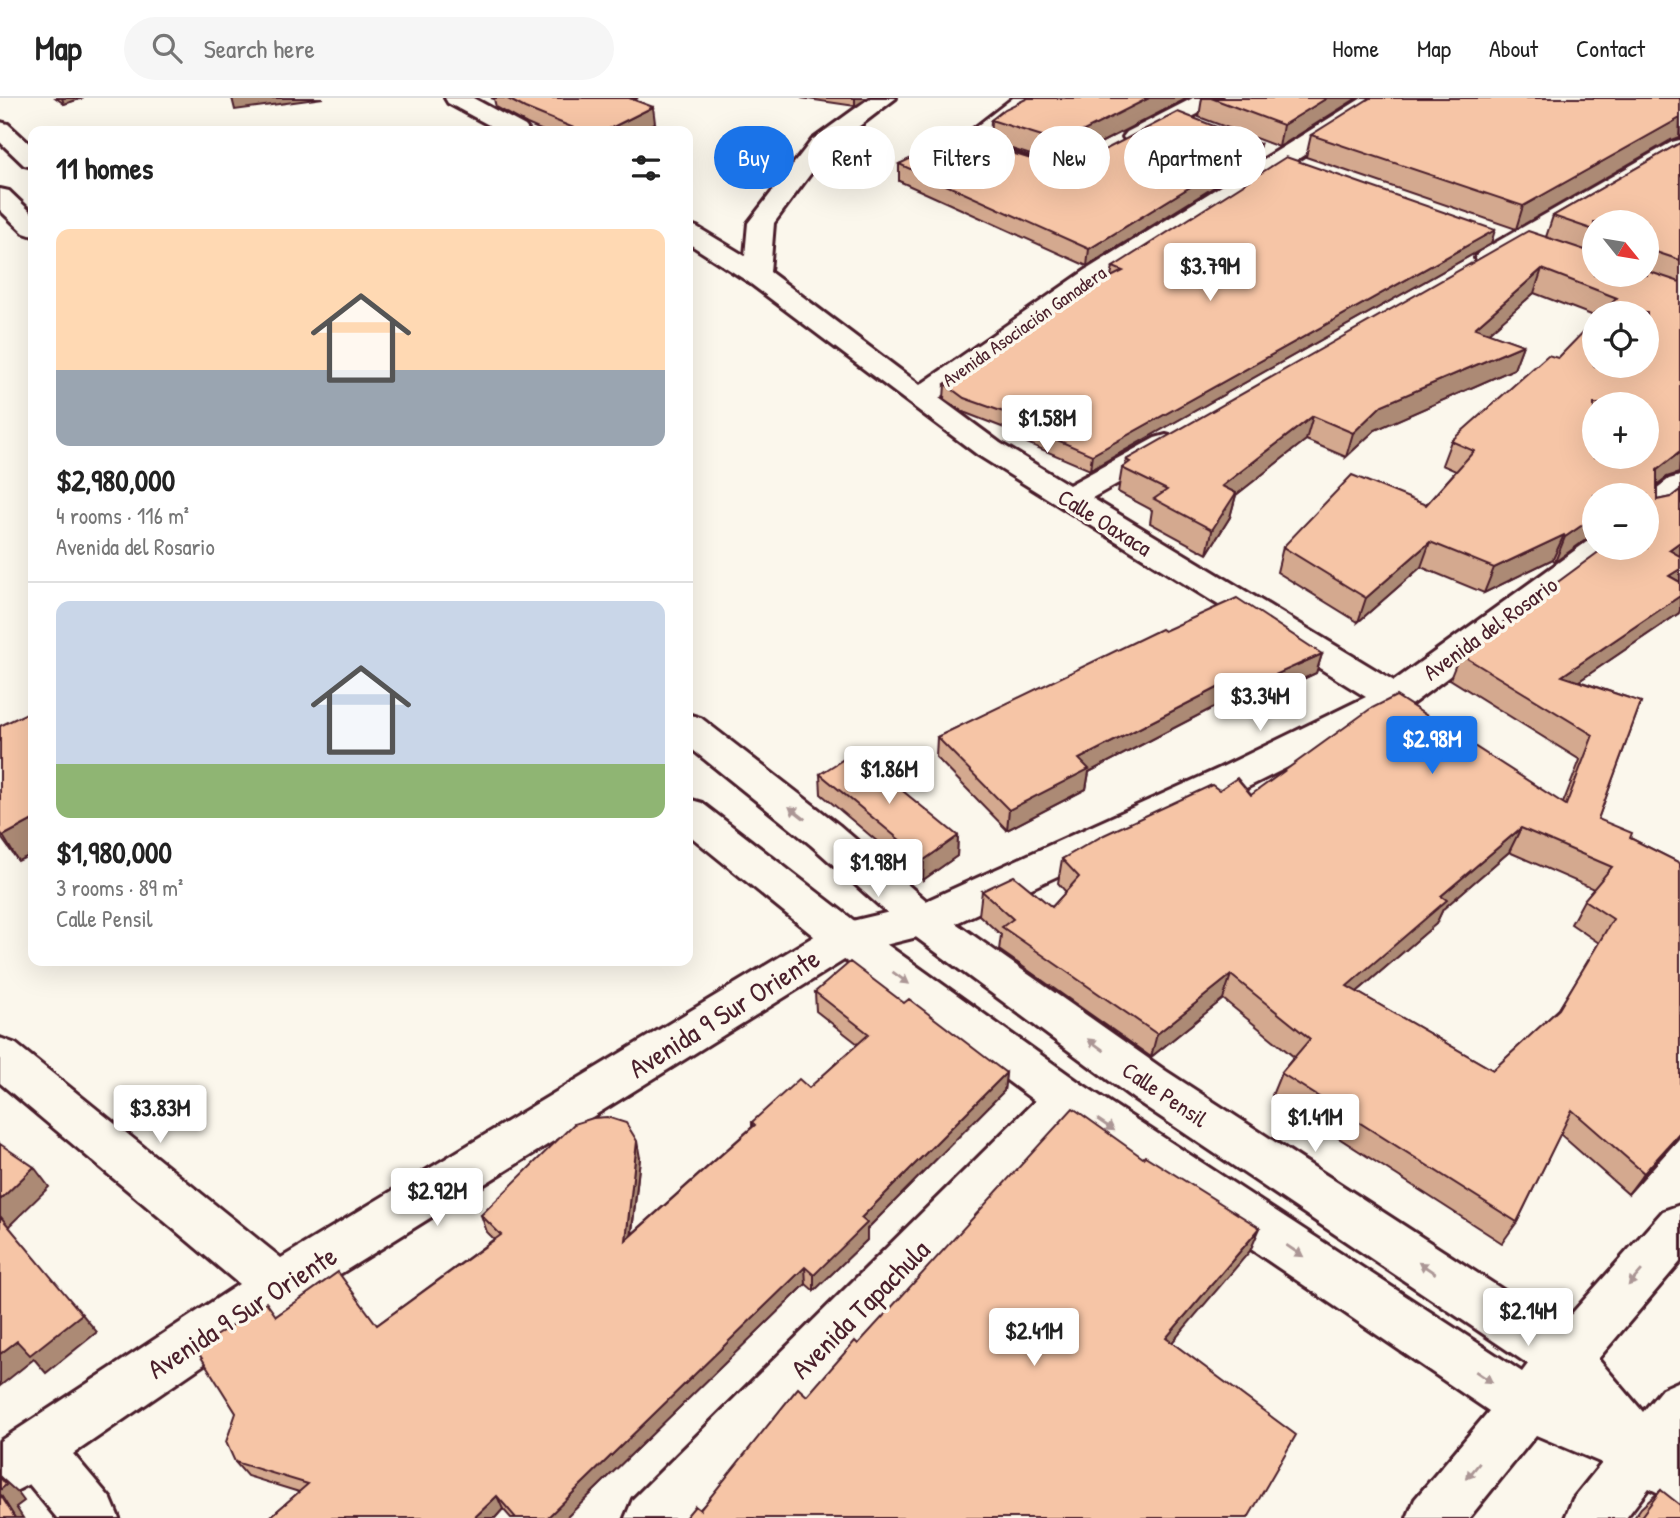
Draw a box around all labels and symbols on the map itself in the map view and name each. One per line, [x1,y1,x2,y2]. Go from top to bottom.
north arrow [1582,210,1659,287]
pin: $3.79M [1153,244,1267,303]
street label: Avenida Asociación Ganadera [937,259,1112,392]
pin: $1.58M [990,396,1104,455]
street label: Calle Oaxaca [1052,481,1158,563]
street label: Avenida del Rosario [1417,569,1563,687]
pin: $3.34M [1203,674,1317,733]
pin: $2.98M [1375,716,1489,776]
pin: $1.86M [832,746,946,806]
one-way arrow [788,806,806,821]
pin: $1.98M [821,840,935,899]
street label: Avenida 9 Sur Oriente [621,939,827,1087]
one-way arrow [892,971,910,985]
one-way arrow [1087,1039,1105,1053]
street label: Calle Pensil [1116,1054,1214,1134]
pin: $3.83M [103,1086,217,1145]
pin: $1.41M [1258,1094,1372,1154]
one-way arrow [1096,1118,1115,1131]
pin: $2.92M [380,1168,494,1228]
street label: Avenida Tapachula [782,1231,938,1387]
street label: Avenida 9 Sur Oriente [140,1237,344,1387]
one-way arrow [1286,1244,1304,1258]
one-way arrow [1417,1262,1436,1275]
one-way arrow [1628,1270,1643,1287]
pin: $2.14M [1471,1288,1585,1348]
pin: $2.41M [977,1308,1091,1368]
one-way arrow [1475,1370,1494,1383]
one-way arrow [1465,1461,1480,1479]

